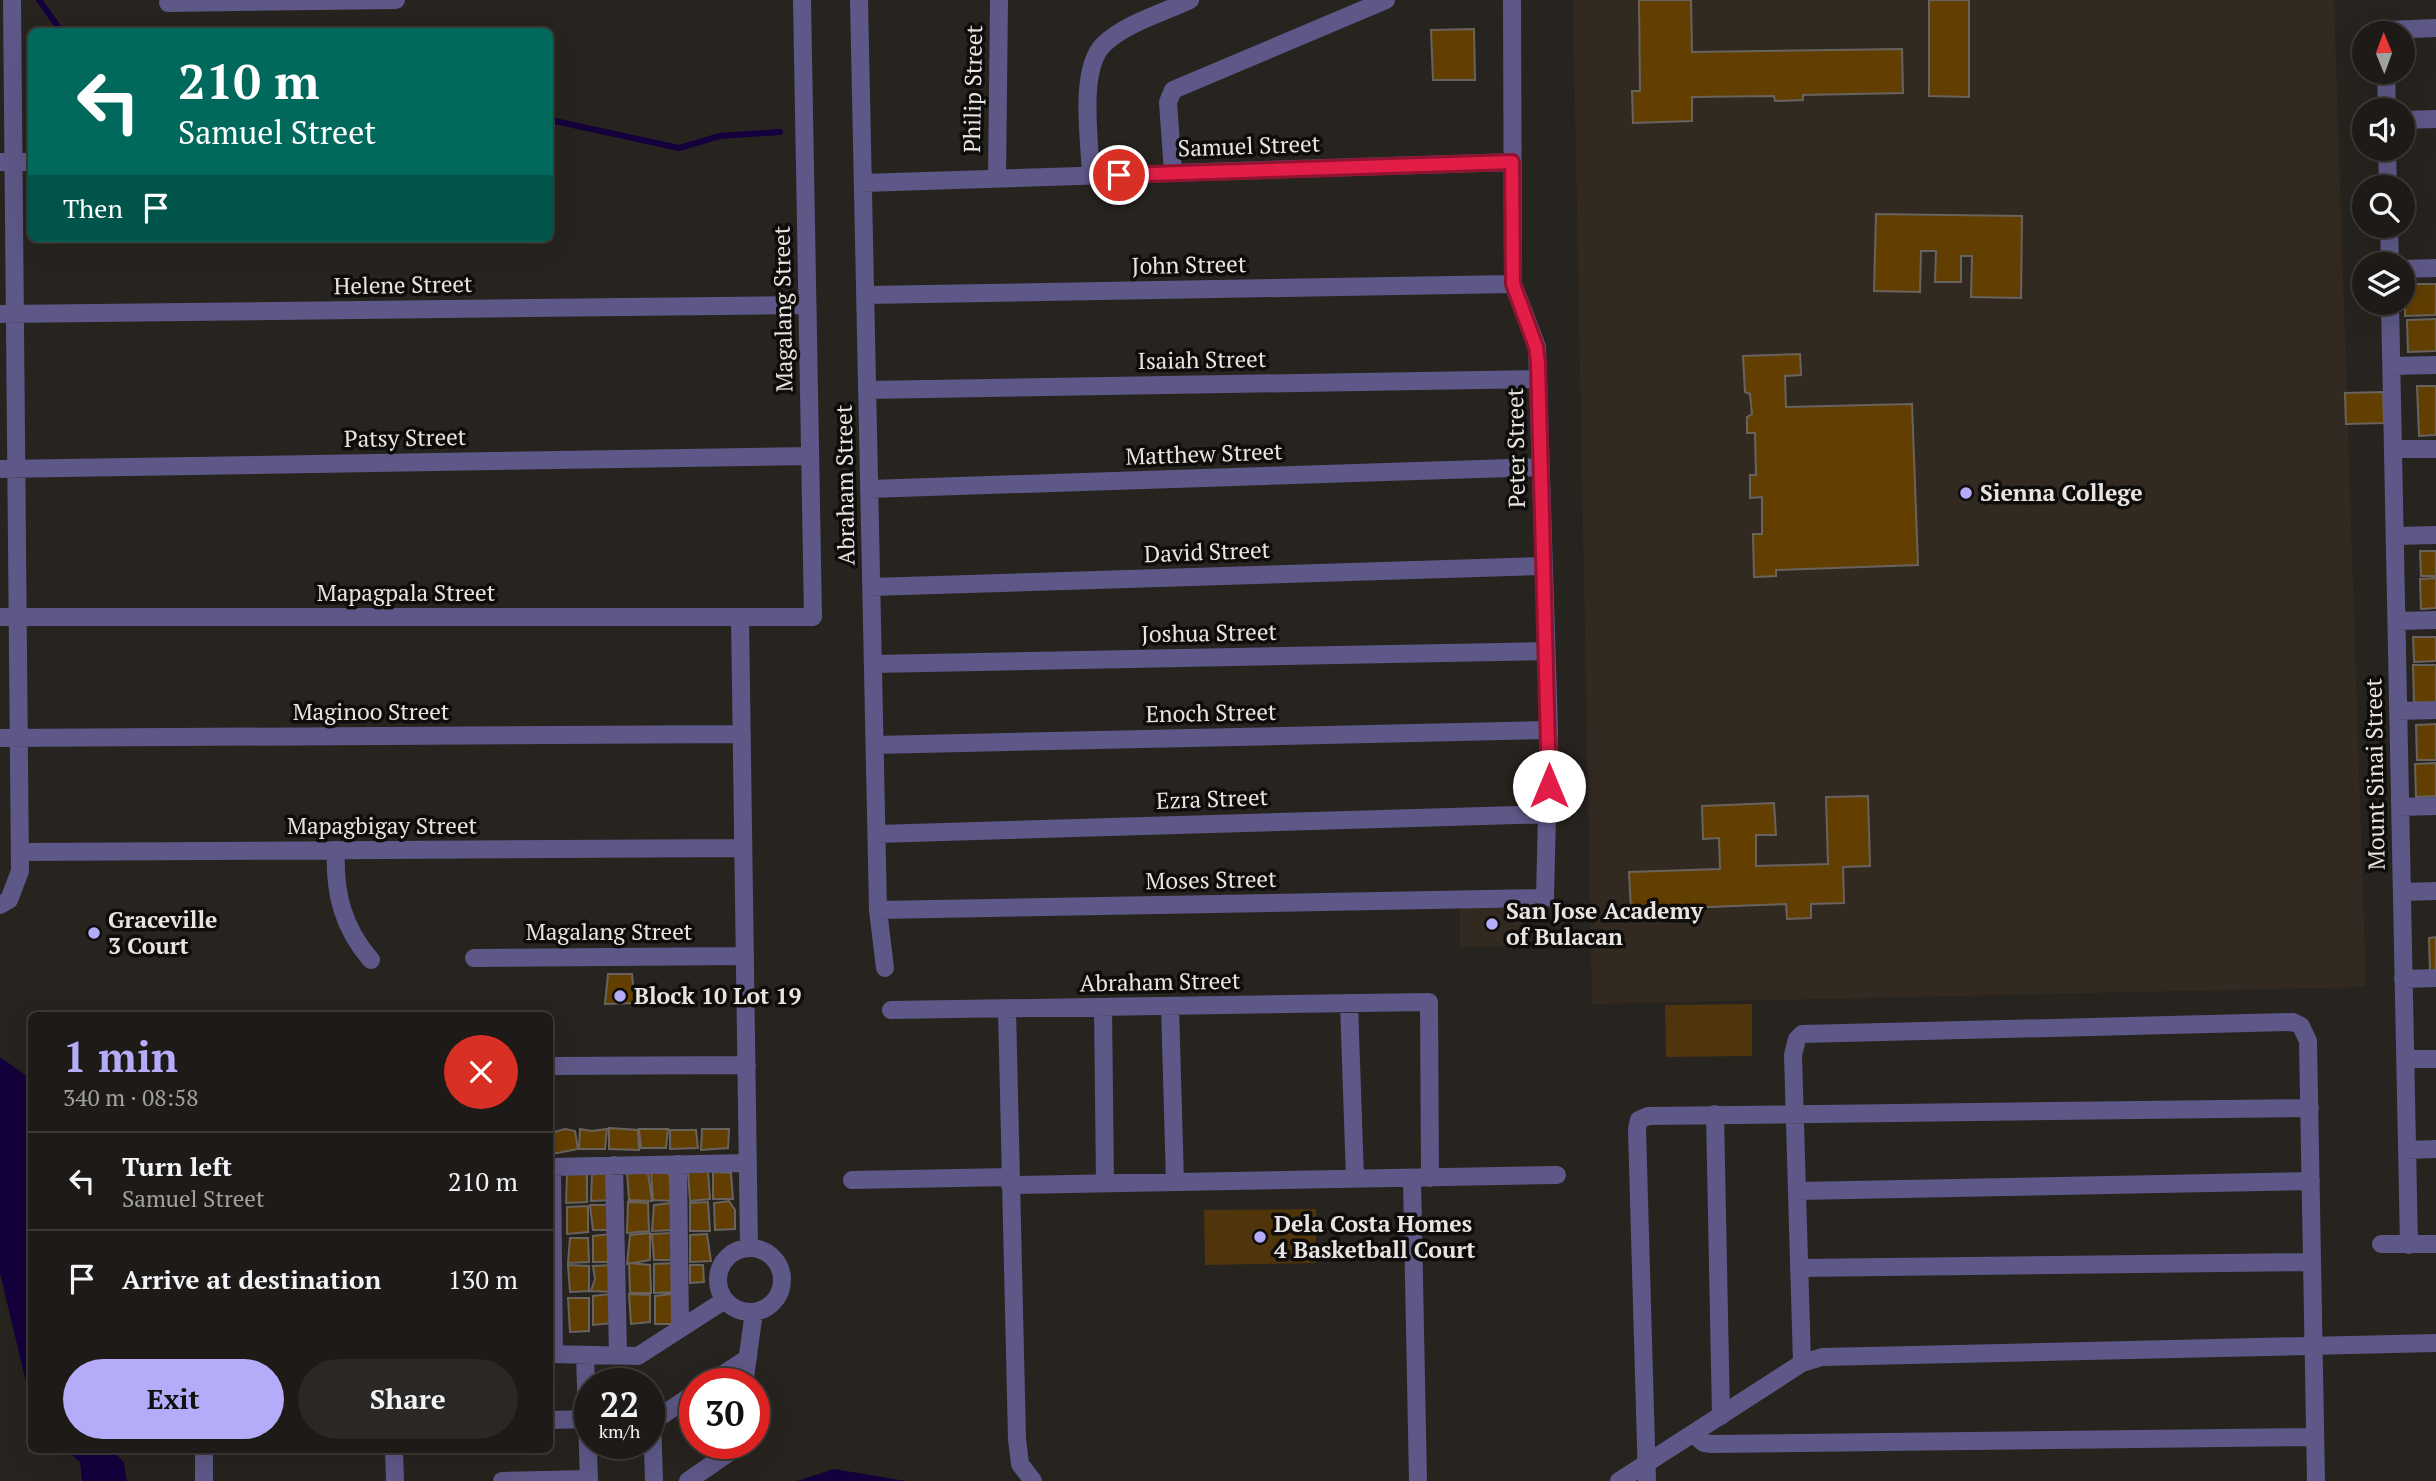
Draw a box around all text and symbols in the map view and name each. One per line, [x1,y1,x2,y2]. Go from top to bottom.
north arrow [2352,21,2415,84]
map controls [2352,21,2415,315]
street label: Philip Street [956,24,989,153]
text: 210 m [178,48,320,113]
icon: left [63,56,154,147]
button: sound [2352,98,2415,161]
text: Samuel Street [178,111,376,153]
street label: Samuel Street [1177,128,1321,163]
pin [1089,145,1149,205]
icon: arrive [1100,156,1138,194]
button: search [2352,175,2415,238]
icon: arrive [137,189,175,227]
text: Then [63,191,123,225]
street label: Magalang Street [766,225,799,393]
street label: John Street [1131,248,1247,281]
button: layers [2352,252,2415,315]
street label: Helene Street [333,268,473,301]
street label: Isaiah Street [1137,343,1267,376]
street label: Peter Street [1499,387,1532,509]
street label: Abraham Street [828,404,861,566]
street label: Patsy Street [344,421,467,454]
street label: Matthew Street [1125,435,1284,472]
place label: Sienna College [1980,477,2143,508]
marker: Sienna College [1958,485,1974,501]
street label: David Street [1143,534,1271,569]
street label: Mapagpala Street [317,577,496,608]
street label: Joshua Street [1141,616,1278,649]
street label: Mount Sinai Street [2357,677,2392,870]
street label: Maginoo Street [293,696,450,727]
street label: Enoch Street [1145,696,1277,729]
position arrow [1512,749,1586,823]
street label: Ezra Street [1155,781,1269,816]
street label: Mapagbigay Street [287,810,477,841]
street label: Moses Street [1145,863,1277,896]
place label: San Jose Academy of Bulacan [1506,895,1704,952]
place label: Graceville 3 Court [108,904,217,961]
street label: Magalang Street [526,916,693,947]
marker: San Jose Academy of Bulacan [1484,916,1500,932]
marker: Graceville 3 Court [86,925,102,941]
street label: Abraham Street [1079,965,1241,998]
place label: Block 10 Lot 19 [634,980,802,1011]
marker: Block 10 Lot 19 [612,988,628,1004]
text: 1 min [63,1028,178,1084]
button: close [444,1035,518,1109]
text: 340 m · 08:58 [63,1082,198,1113]
text: Turn left [122,1149,232,1183]
icon: left [63,1162,101,1200]
text: 210 m [448,1164,518,1198]
text: Samuel Street [122,1183,264,1214]
place label: Dela Costa Homes 4 Basketball Court [1274,1208,1475,1265]
marker: Dela Costa Homes 4 Basketball Court [1252,1229,1268,1245]
icon: arrive [63,1260,101,1298]
text: Arrive at destination [122,1262,381,1296]
text: 130 m [448,1262,518,1296]
button: Exit [63,1359,284,1439]
button: Share [298,1359,518,1439]
speed limit sign: 30 [679,1368,770,1459]
text: 22 [600,1381,639,1427]
text: km/h [599,1419,640,1443]

